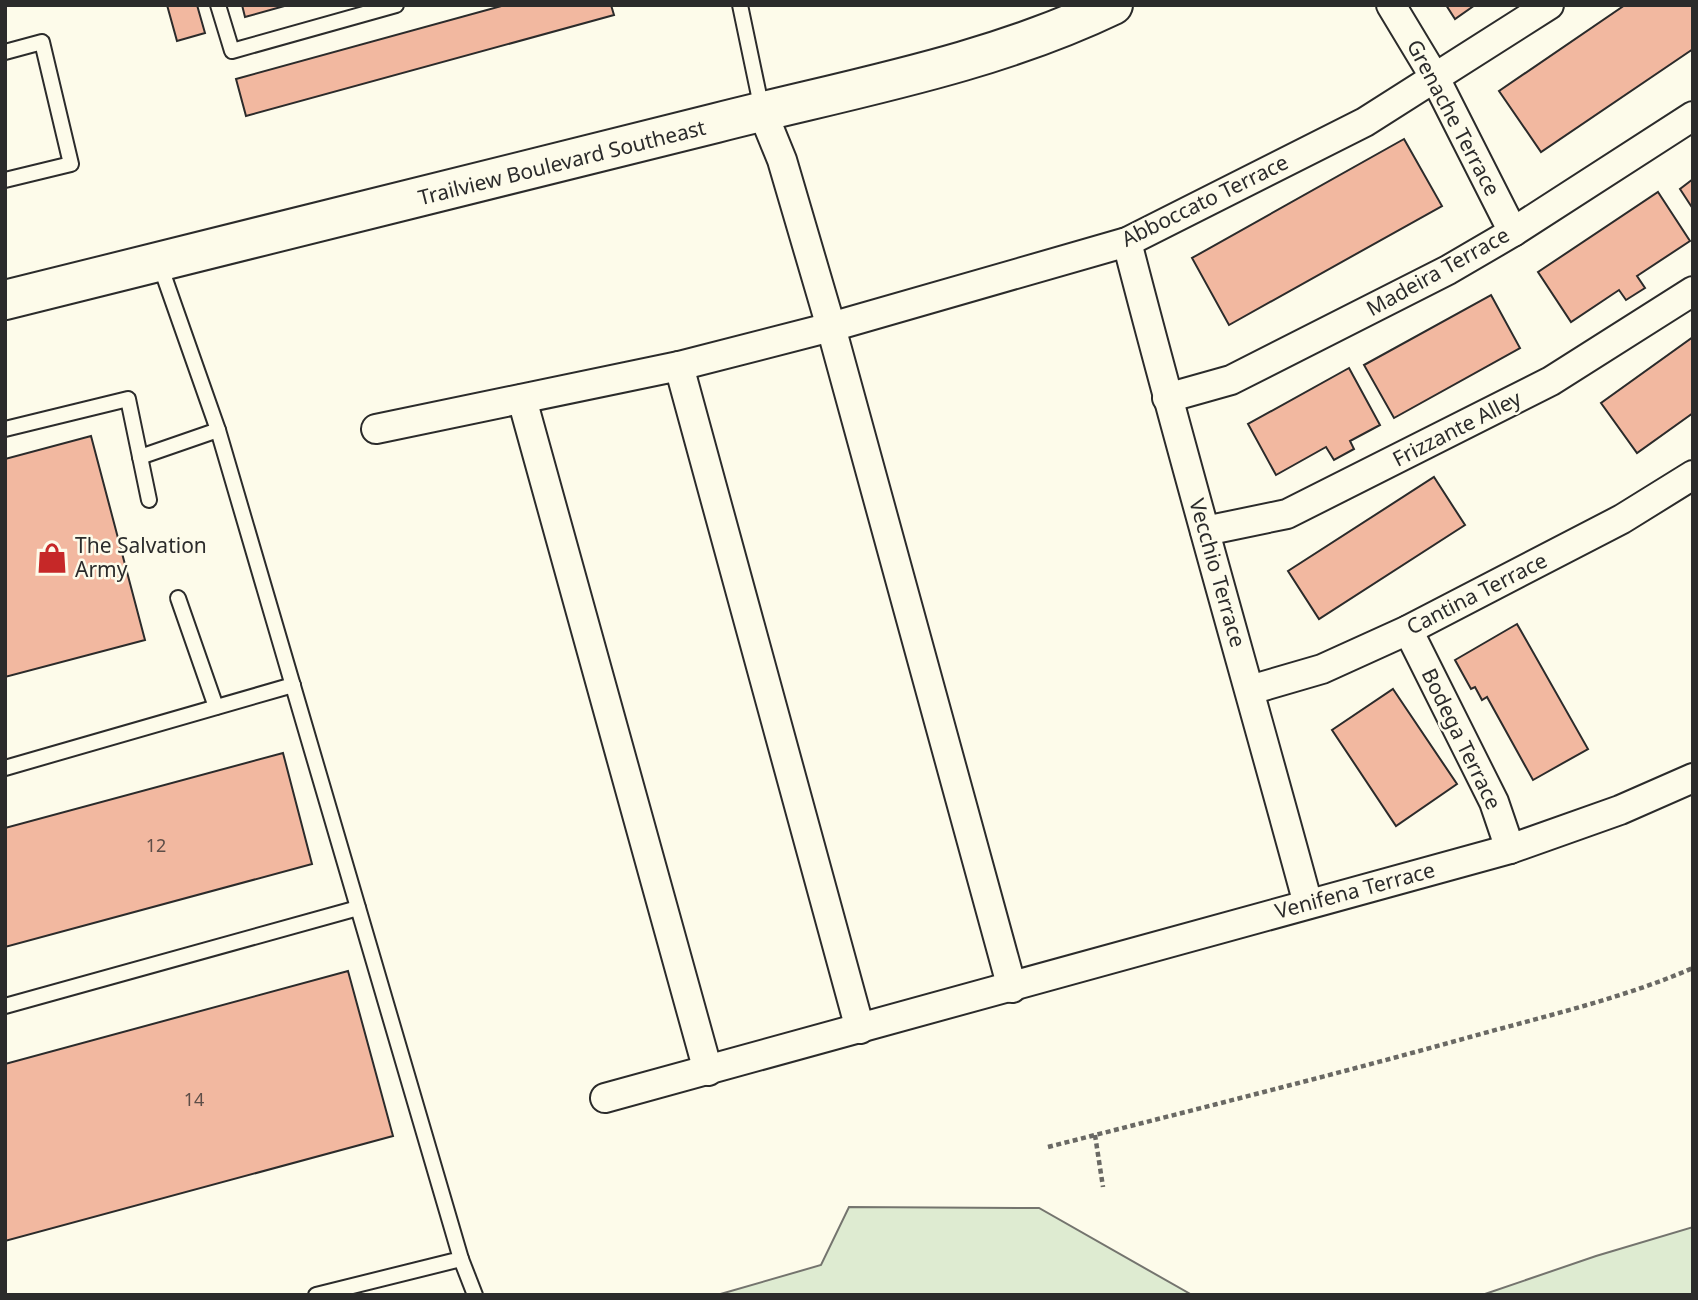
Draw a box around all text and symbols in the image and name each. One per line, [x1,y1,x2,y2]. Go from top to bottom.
street label: Grenache Terrace [1401,35,1507,201]
street label: Trailview Boulevard Southeast [415,113,709,211]
street label: Abboccato Terrace [1116,148,1293,253]
street label: Madeira Terrace [1361,220,1514,322]
street label: Frizzante Alley [1387,384,1526,473]
street label: Vecchio Terrace [1183,495,1253,650]
place label: The Salvation Army [75,531,207,583]
shop icon: The Salvation Army [35,541,69,575]
street label: Cantina Terrace [1402,546,1551,641]
street label: Bodega Terrace [1416,663,1508,814]
house number: 12 [146,833,166,857]
street label: Venifena Terrace [1272,855,1438,925]
house number: 14 [184,1087,204,1111]

